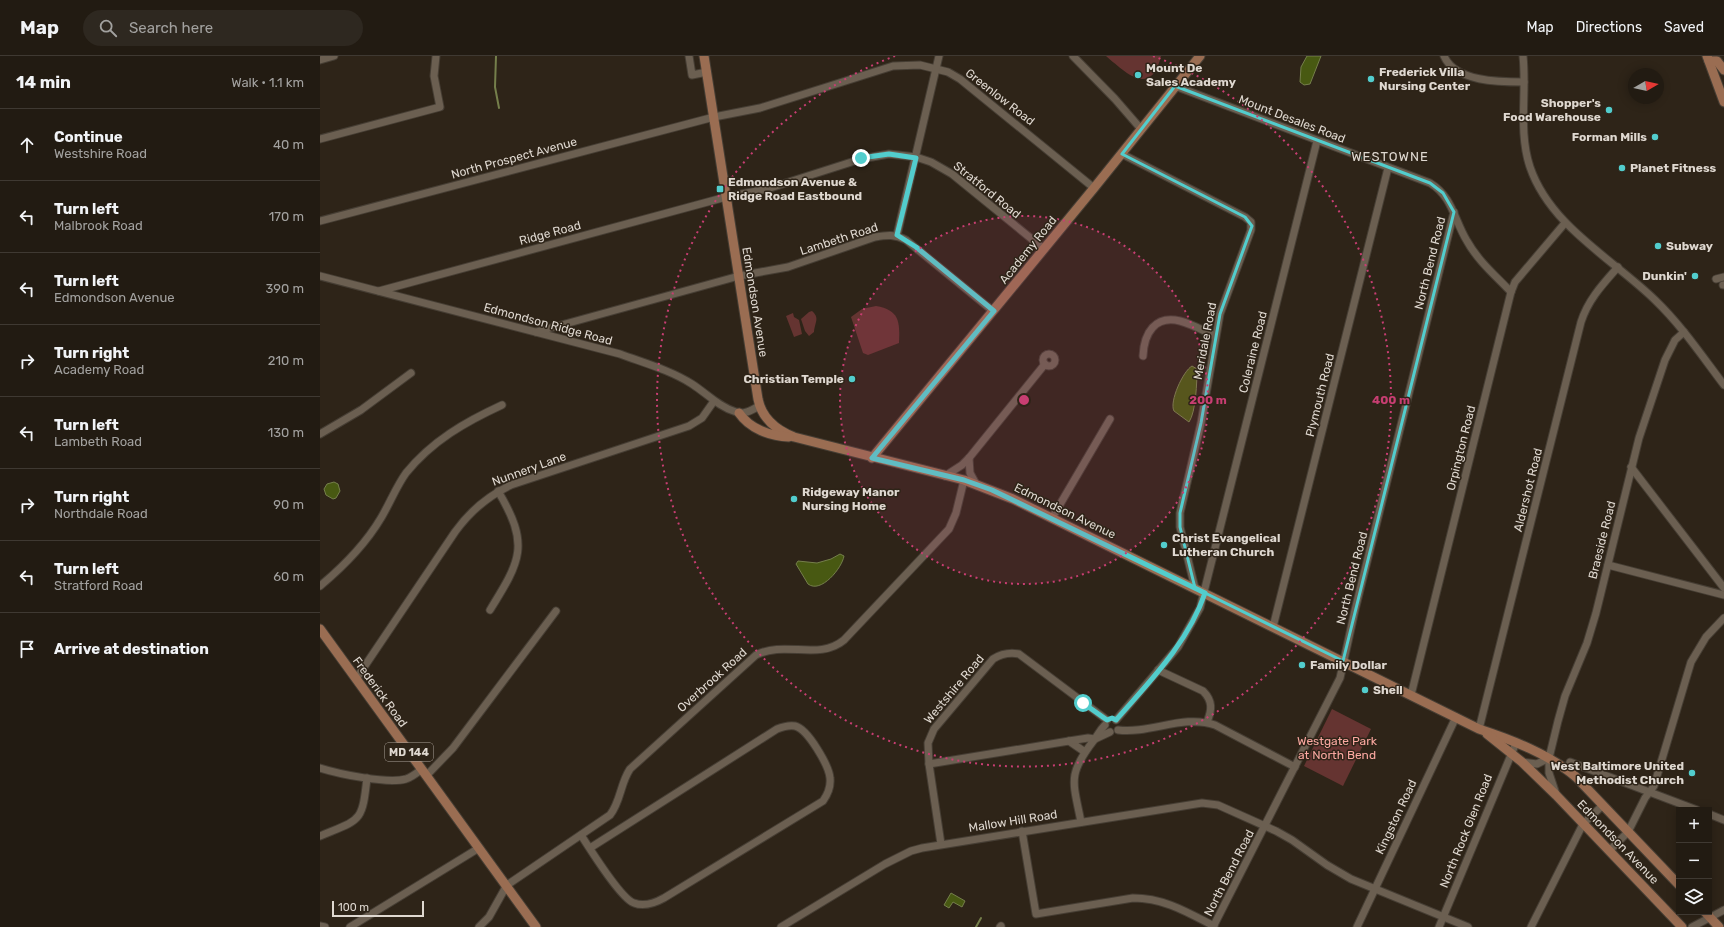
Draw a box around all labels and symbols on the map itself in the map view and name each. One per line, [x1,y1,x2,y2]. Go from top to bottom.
place label: Mount De Sales Academy [1146,61,1236,89]
place label: Frederick Villa Nursing Center [1379,65,1471,93]
street label: Greenlow Road [963,66,1037,128]
north arrow [1628,68,1664,104]
marker: Mount De Sales Academy [1133,70,1143,80]
marker: Frederick Villa Nursing Center [1366,74,1376,84]
street label: Mount Desales Road [1237,92,1347,146]
place label: Shopper's Food Warehouse [1503,96,1601,124]
marker: Shopper's Food Warehouse [1604,105,1614,115]
place label: Forman Mills [1572,130,1647,144]
marker: Forman Mills [1650,132,1660,142]
street label: North Prospect Avenue [450,134,579,182]
route end [852,149,870,167]
district label: WESTOWNE [1351,149,1429,164]
street label: Stratford Road [951,159,1023,221]
place label: Planet Fitness [1630,161,1717,175]
marker: Planet Fitness [1617,163,1627,173]
place label: Edmondson Avenue & Ridge Road Eastbound [728,175,862,203]
marker: Edmondson Avenue & Ridge Road Eastbound [715,184,725,194]
street label: Academy Road [996,213,1060,287]
street label: North Bend Road [1412,215,1448,311]
street label: Ridge Road [518,218,582,248]
street label: Lambeth Road [798,220,880,258]
place label: Subway [1666,239,1713,253]
marker: Subway [1653,241,1663,251]
street label: Edmondson Avenue [739,246,771,358]
place label: Dunkin' [1642,269,1687,283]
marker: Dunkin' [1690,271,1700,281]
street label: Edmondson Ridge Road [482,300,614,348]
street label: Meridale Road [1191,301,1219,381]
street label: Coleraine Road [1236,310,1270,394]
street label: Plymouth Road [1303,352,1337,438]
place label: Christian Temple [743,372,844,386]
marker: Christian Temple [847,374,857,384]
centre of rings [1017,393,1031,407]
text: 200 m [1189,393,1227,407]
text: 400 m [1372,393,1410,407]
street label: Orpington Road [1444,404,1478,492]
street label: Aldershot Road [1511,447,1545,533]
street label: Nunnery Lane [490,449,568,489]
street label: Edmondson Avenue [1012,480,1118,542]
place label: Ridgeway Manor Nursing Home [802,485,900,513]
marker: Ridgeway Manor Nursing Home [789,494,799,504]
street label: Braeside Road [1586,499,1618,581]
street label: North Bend Road [1334,530,1370,626]
place label: Christ Evangelical Lutheran Church [1172,531,1280,559]
marker: Christ Evangelical Lutheran Church [1159,540,1169,550]
street label: Overbrook Road [674,645,750,715]
street label: Westshire Road [921,652,987,726]
street label: Frederick Road [350,654,410,730]
place label: Family Dollar [1310,658,1387,672]
marker: Family Dollar [1297,660,1307,670]
place label: Shell [1373,683,1403,697]
marker: Shell [1360,685,1370,695]
route start [1074,694,1092,712]
park label: Westgate Park at North Bend [1297,734,1378,762]
road number: MD 144 [385,743,433,761]
place label: West Baltimore United Methodist Church [1551,759,1684,787]
marker: West Baltimore United Methodist Church [1687,768,1697,778]
street label: North Rock Glen Road [1437,772,1495,890]
street label: Kingston Road [1373,777,1419,857]
street label: Edmondson Avenue [1574,797,1662,887]
street label: Mallow Hill Road [968,807,1058,835]
street label: North Bend Road [1201,827,1257,919]
scale bar [332,899,424,918]

